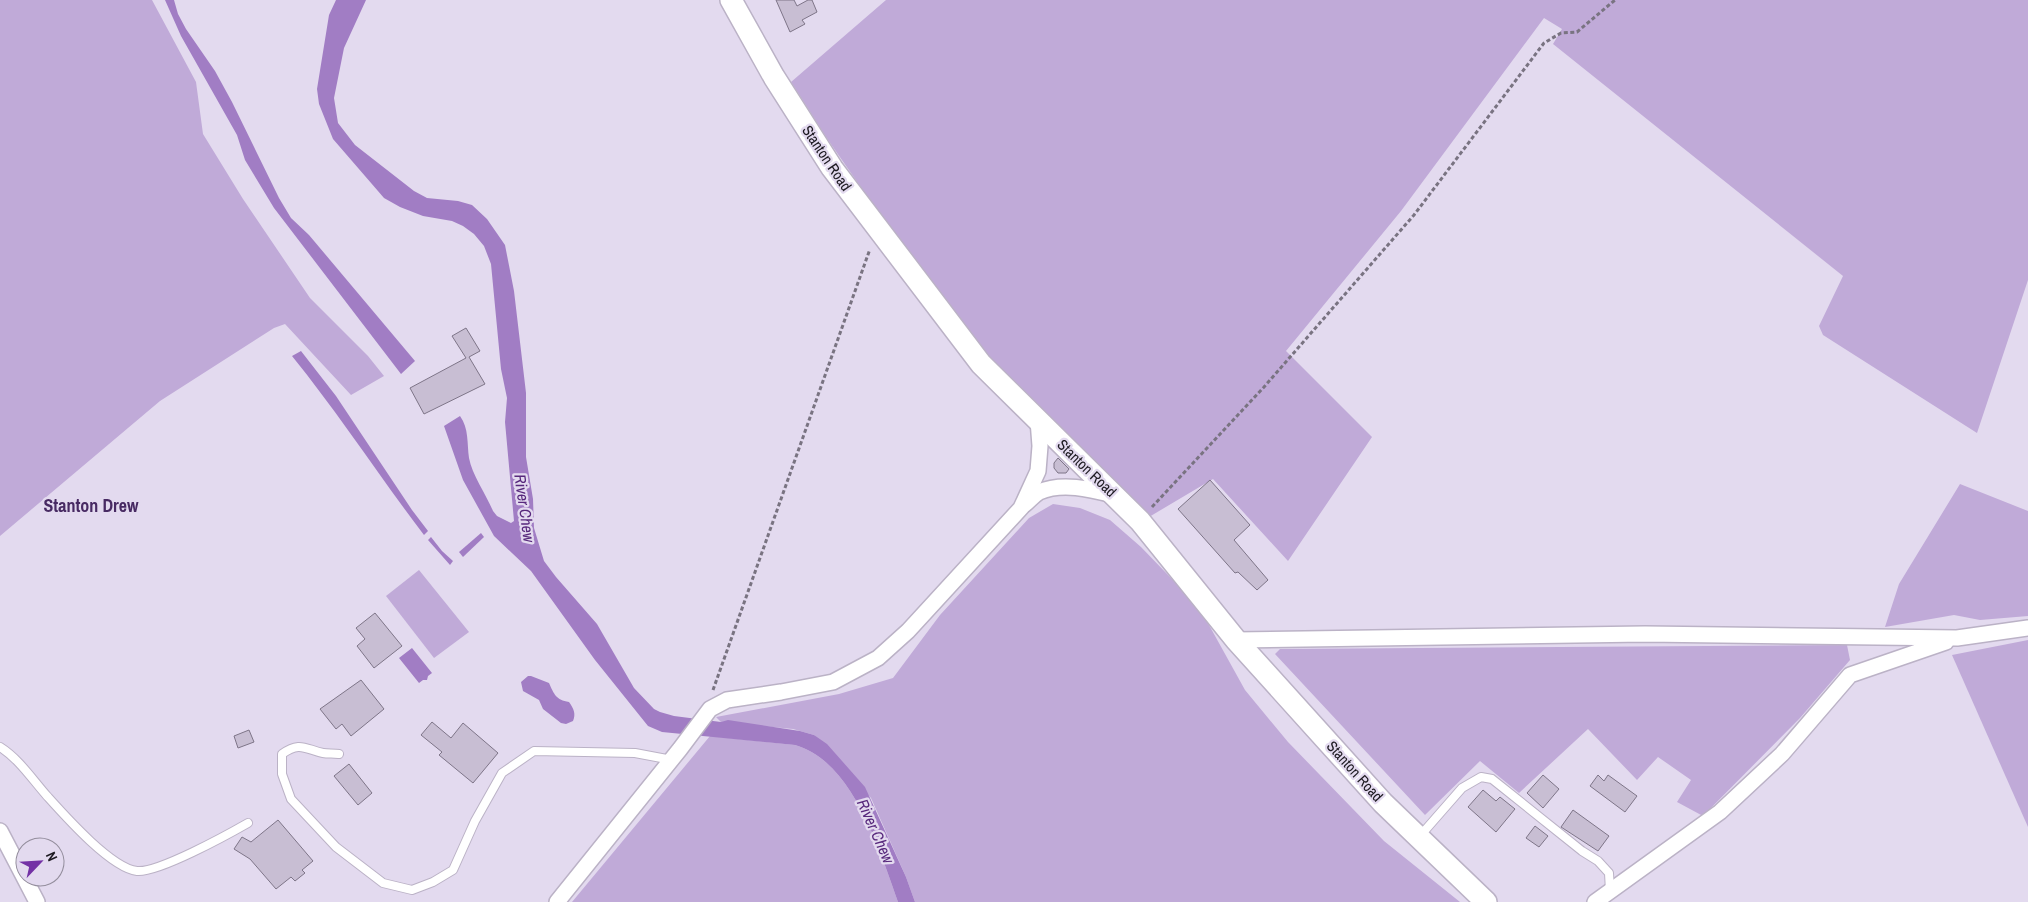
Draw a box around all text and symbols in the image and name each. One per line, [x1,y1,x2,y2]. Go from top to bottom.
street label: Stanton Road [797,121,857,195]
street label: Stanton Road [1053,434,1121,502]
water label: River Chew [509,473,541,545]
district label: Stanton Drew [43,493,139,518]
street label: Stanton Road [1322,736,1388,806]
water label: River Chew [852,795,901,868]
north arrow [15,837,65,887]
text: N [42,849,62,864]

